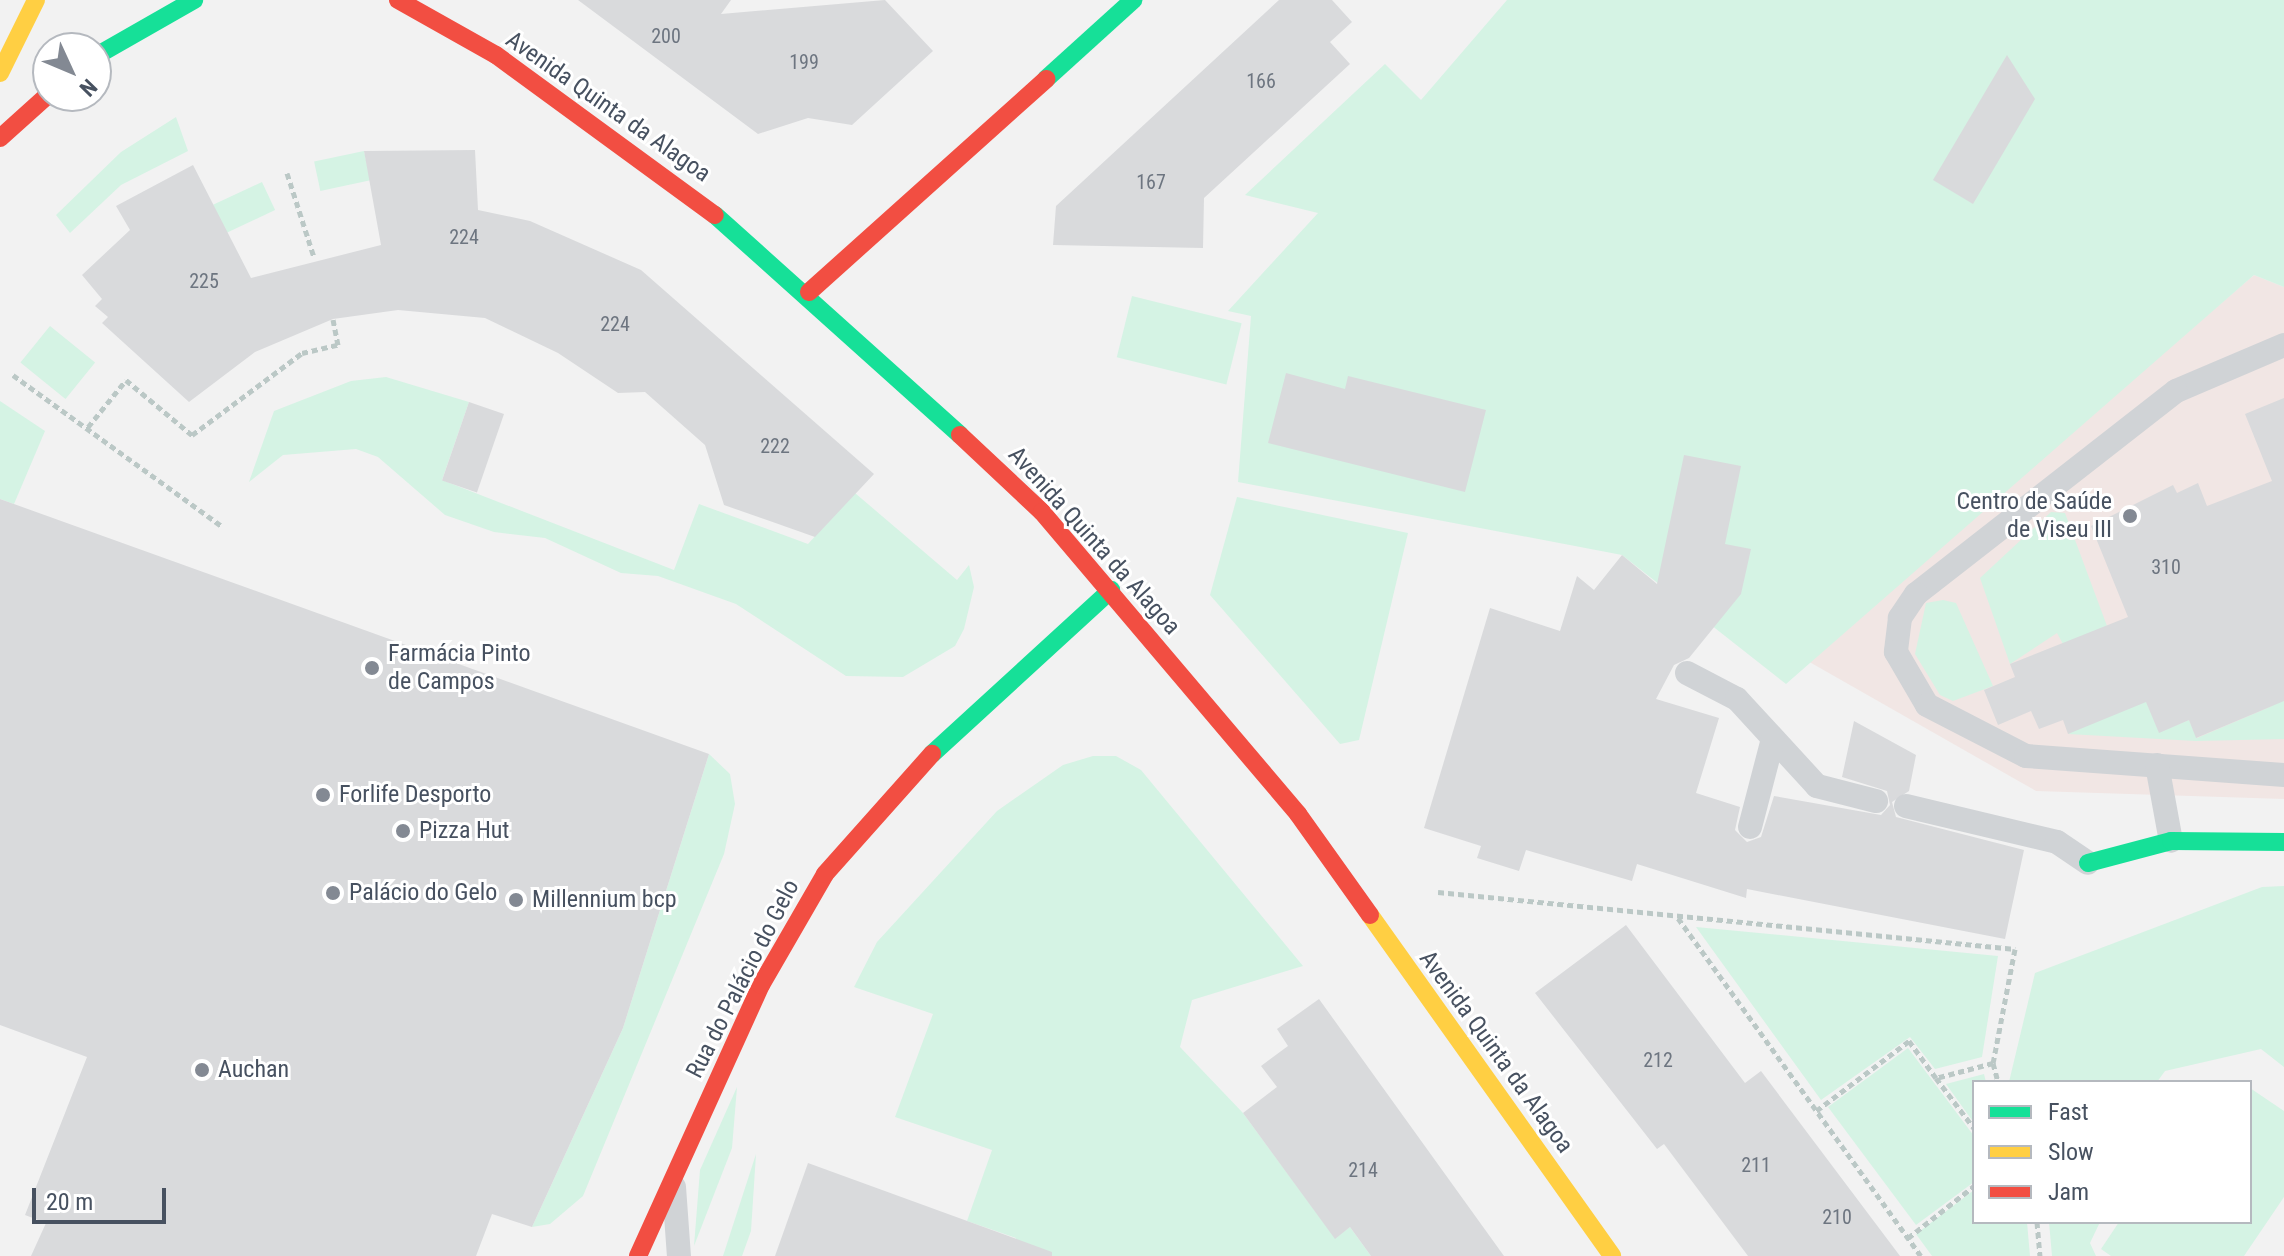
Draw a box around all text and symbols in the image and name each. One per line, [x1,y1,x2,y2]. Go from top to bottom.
house number: 200 [651,24,681,48]
street label: Avenida Quinta da Alagoa [500,25,716,189]
north arrow [32,32,112,112]
house number: 199 [789,50,819,74]
house number: 166 [1246,69,1276,93]
text: N [75,74,102,101]
house number: 167 [1136,170,1166,194]
house number: 224 [449,225,479,249]
house number: 225 [189,269,219,293]
house number: 224 [600,312,630,336]
house number: 222 [760,434,790,458]
street label: Avenida Quinta da Alagoa [1002,441,1186,641]
place label: Centro de Saúde de Viseu III [1956,488,2112,544]
marker: Centro de Saúde de Viseu III [2119,505,2141,527]
house number: 310 [2151,555,2181,579]
place label: Farmácia Pinto de Campos [388,640,530,696]
marker: Farmácia Pinto de Campos [363,659,381,677]
place label: Forlife Desporto [339,781,491,809]
marker: Forlife Desporto [314,786,332,804]
place label: Pizza Hut [419,817,509,845]
marker: Pizza Hut [394,822,412,840]
street label: Rua do Palácio do Gelo [680,875,806,1083]
place label: Palácio do Gelo [349,879,497,907]
marker: Palácio do Gelo [324,884,342,902]
place label: Millennium bcp [532,886,677,914]
marker: Millennium bcp [507,891,525,909]
street label: Avenida Quinta da Alagoa [1413,945,1579,1159]
house number: 212 [1643,1048,1673,1072]
place label: Auchan [218,1056,289,1084]
marker: Auchan [193,1061,211,1079]
legend [1972,1080,2252,1224]
text: Fast [2048,1098,2089,1126]
text: Slow [2048,1138,2094,1166]
house number: 211 [1741,1153,1771,1177]
house number: 214 [1348,1158,1378,1182]
scale bar [36,1172,170,1222]
text: Jam [2048,1178,2089,1206]
text: 20 m [46,1188,93,1216]
house number: 210 [1822,1205,1852,1229]

